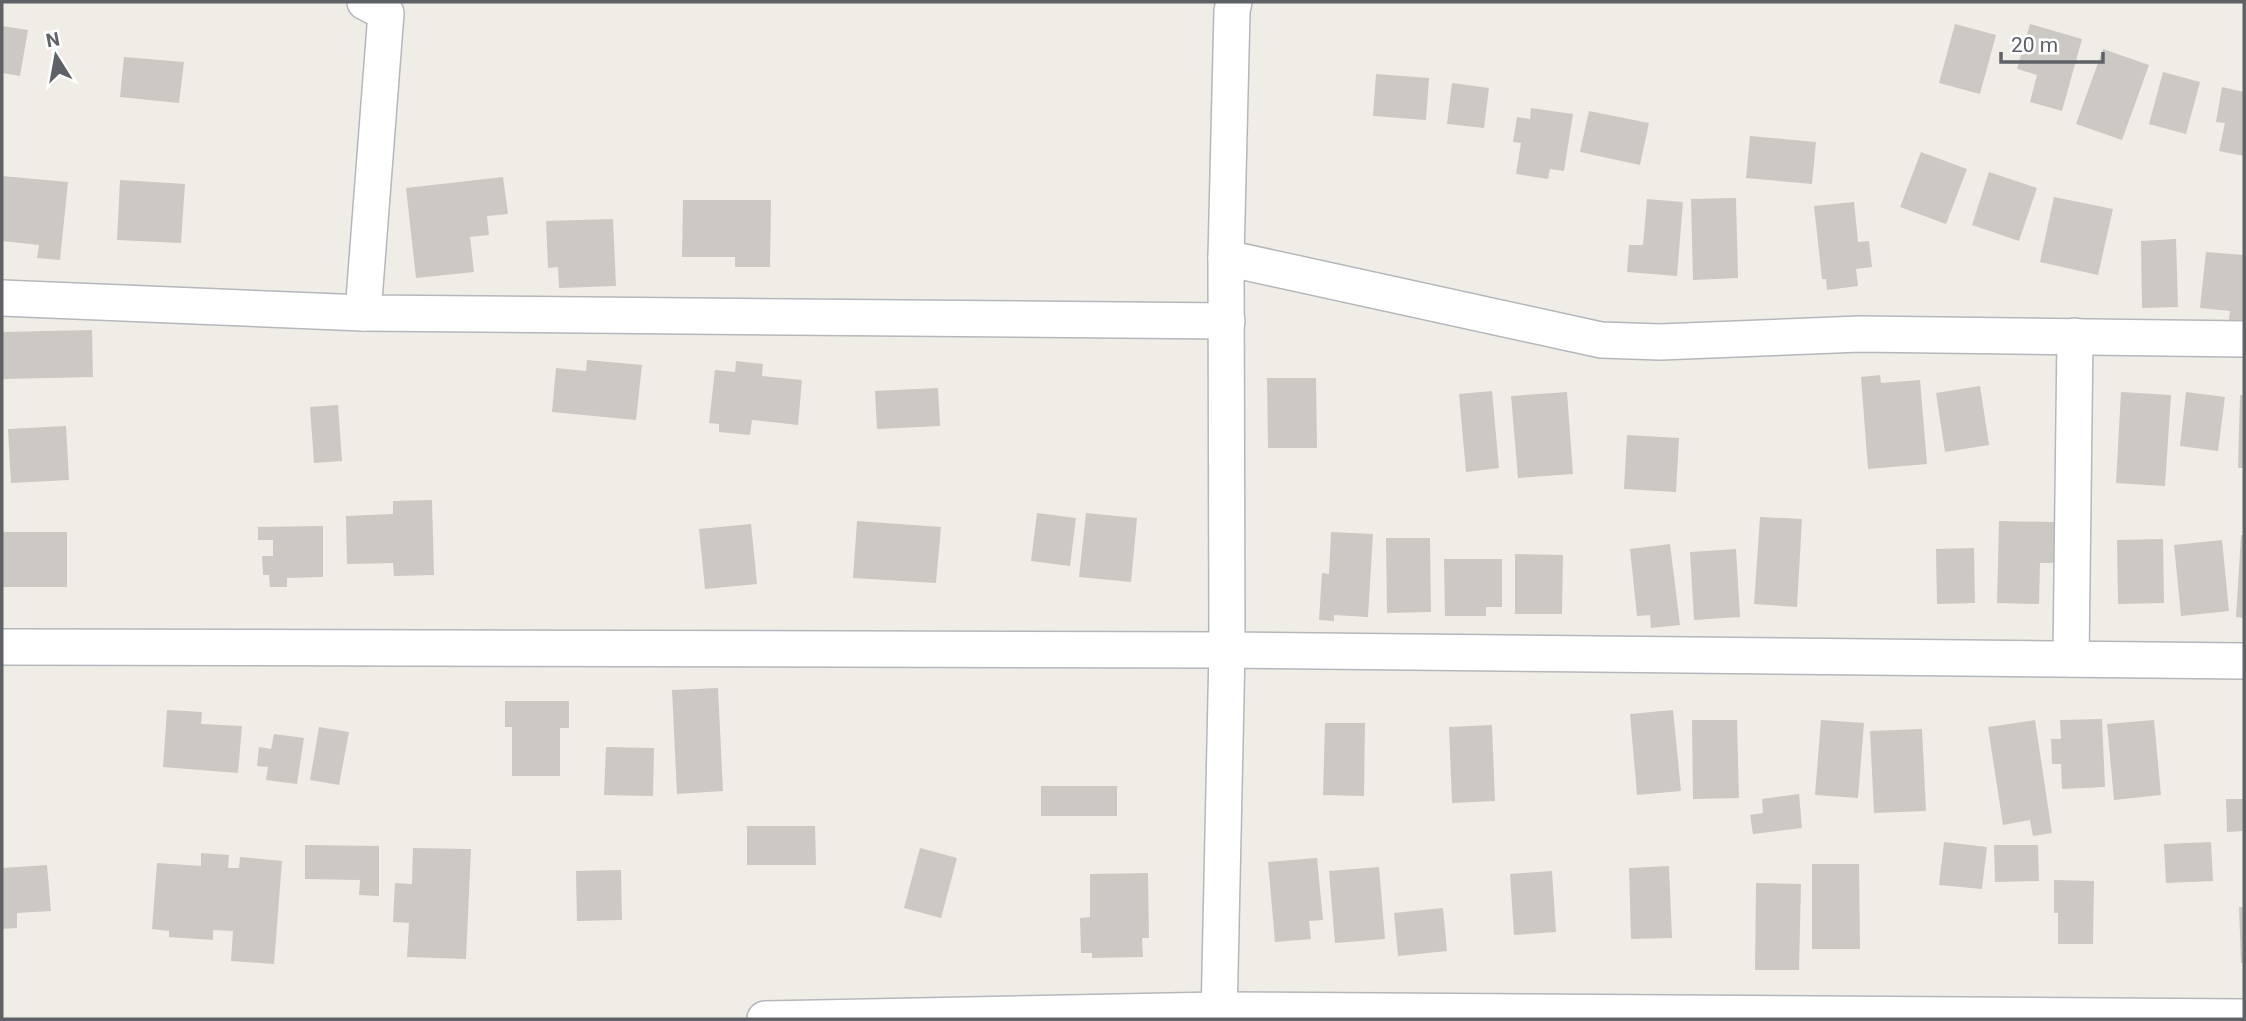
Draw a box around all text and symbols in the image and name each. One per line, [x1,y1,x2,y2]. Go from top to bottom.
north arrow [21,21,91,91]
scale bar [2001,21,2102,65]
text: N [44,27,62,52]
text: 20 m [2011,33,2058,57]

